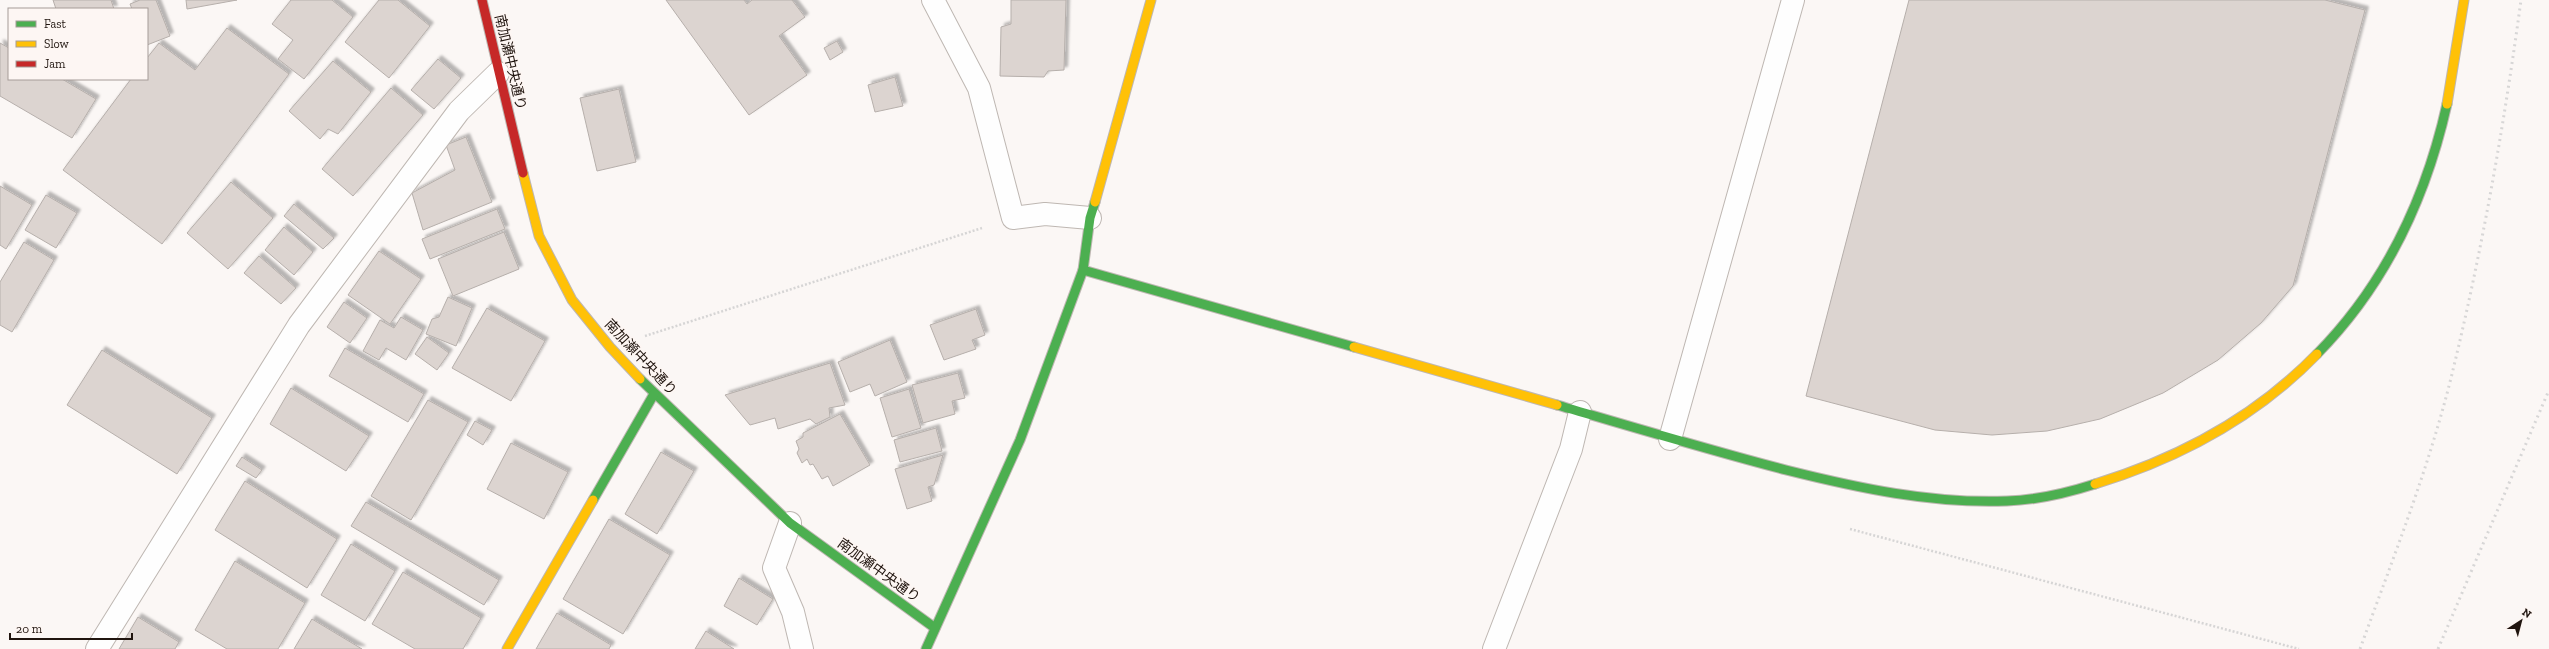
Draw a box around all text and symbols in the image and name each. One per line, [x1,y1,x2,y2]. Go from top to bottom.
legend [8,8,148,80]
street label: 南加瀬中央通り [491,12,530,112]
text: Fast [44,17,67,31]
text: Slow [44,37,70,51]
text: Jam [44,57,66,71]
street label: 南加瀬中央通り [601,316,680,399]
street label: 南加瀬中央通り [834,535,923,606]
north arrow [2501,601,2541,641]
text: N [2519,606,2534,621]
scale bar [10,615,132,641]
text: 20 m [16,622,43,636]

